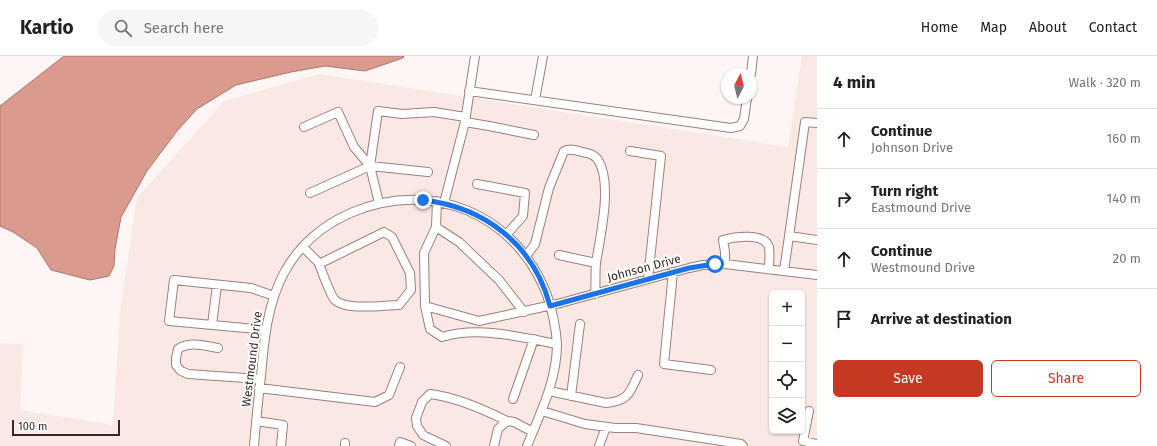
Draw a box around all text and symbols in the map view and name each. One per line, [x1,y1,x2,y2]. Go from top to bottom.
search box [98,10,378,46]
text: Kartio [20,16,74,39]
icon: search [112,17,134,39]
text: Search here [144,19,224,37]
text: Home [921,19,958,36]
text: Map [980,19,1007,36]
text: About [1029,19,1067,36]
text: Contact [1089,19,1137,36]
north arrow [721,68,757,104]
text: 4 min [833,72,876,93]
text: Walk · 320 m [1069,75,1141,90]
text: Continue [871,122,932,140]
icon: ahead [833,128,855,150]
text: 160 m [1107,131,1141,146]
text: Johnson Drive [871,140,953,155]
text: Turn right [871,182,938,200]
icon: right [833,188,855,210]
route end [414,191,432,209]
text: 140 m [1107,191,1141,206]
text: Eastmound Drive [871,200,971,215]
text: Continue [871,242,932,260]
icon: ahead [833,248,855,270]
street label: Johnson Drive [606,251,682,285]
text: 20 m [1113,251,1141,266]
route start [706,255,724,273]
text: Westmound Drive [871,260,975,275]
map controls [769,290,805,434]
button: + [769,290,805,326]
icon: arrive [833,308,855,330]
street label: Westmound Drive [239,310,265,408]
text: Arrive at destination [871,310,1012,328]
button: − [769,326,805,362]
button: Save [833,360,983,397]
button: Share [991,360,1141,397]
button: locate [769,362,805,398]
button: layers [769,398,805,434]
scale bar [12,418,120,437]
text: 100 m [18,420,47,433]

